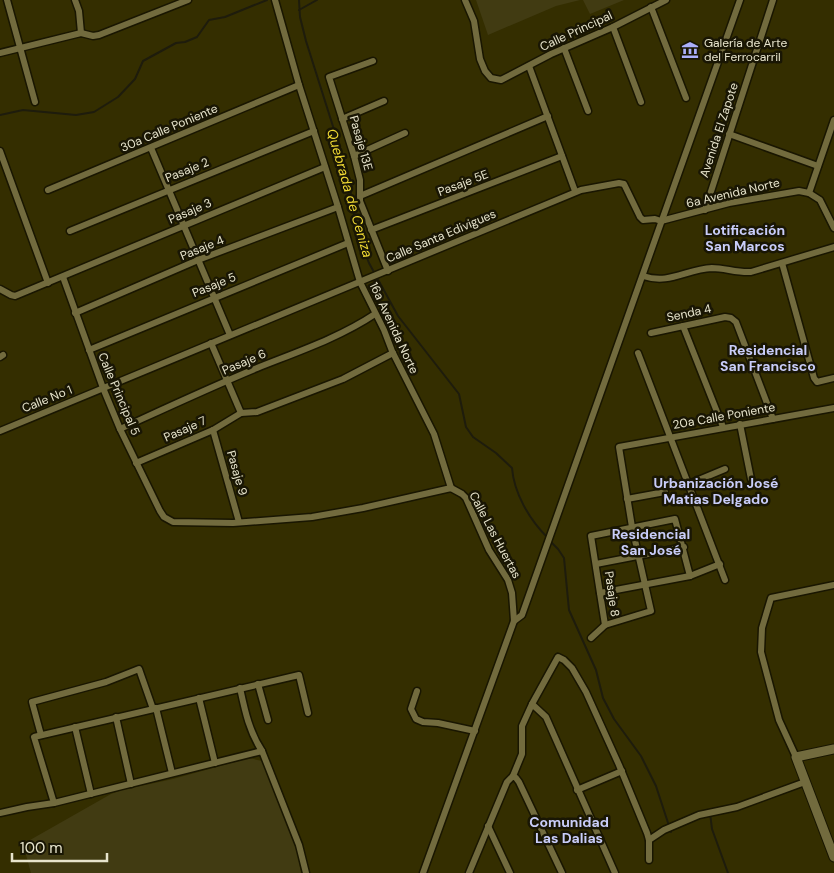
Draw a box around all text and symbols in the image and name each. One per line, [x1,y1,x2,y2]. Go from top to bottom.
street label: Calle Principal [537,7,615,55]
place label: Galería de Arte del Ferrocarril [704,35,787,65]
museum icon: Galería de Arte del Ferrocarril [680,40,700,60]
street label: Avenida El Zapote [696,80,742,179]
street label: 30a Calle Poniente [118,100,220,156]
street label: Pasaje 13E [346,114,377,172]
water label: Quebrada de Ceniza [323,126,377,260]
street label: Pasaje 2 [163,154,211,186]
street label: Pasaje 5E [435,166,491,200]
street label: 6a Avenida Norte [685,174,782,212]
street label: Pasaje 3 [166,195,214,227]
street label: Calle Santa Edivigues [384,206,498,266]
district label: Lotificación San Marcos [705,221,785,255]
street label: Pasaje 4 [178,232,226,264]
street label: Pasaje 5 [190,269,238,301]
street label: 16a Avenida Norte [366,280,422,377]
street label: Senda 4 [665,300,713,326]
district label: Residencial San Francisco [720,341,816,375]
street label: Pasaje 6 [220,346,268,378]
street label: Calle Principal 5 [94,350,144,438]
street label: Calle No 1 [20,382,74,416]
street label: 20a Calle Poniente [672,399,777,433]
street label: Pasaje 7 [161,413,209,445]
street label: Pasaje 9 [223,449,251,497]
district label: Urbanización José Matias Delgado [653,474,779,508]
street label: Calle Las Huertas [465,489,525,581]
district label: Residencial San José [612,525,690,559]
street label: Pasaje 8 [601,570,623,618]
district label: Comunidad Las Dalias [529,813,609,847]
scale bar [12,830,108,862]
text: 100 m [20,838,63,858]

